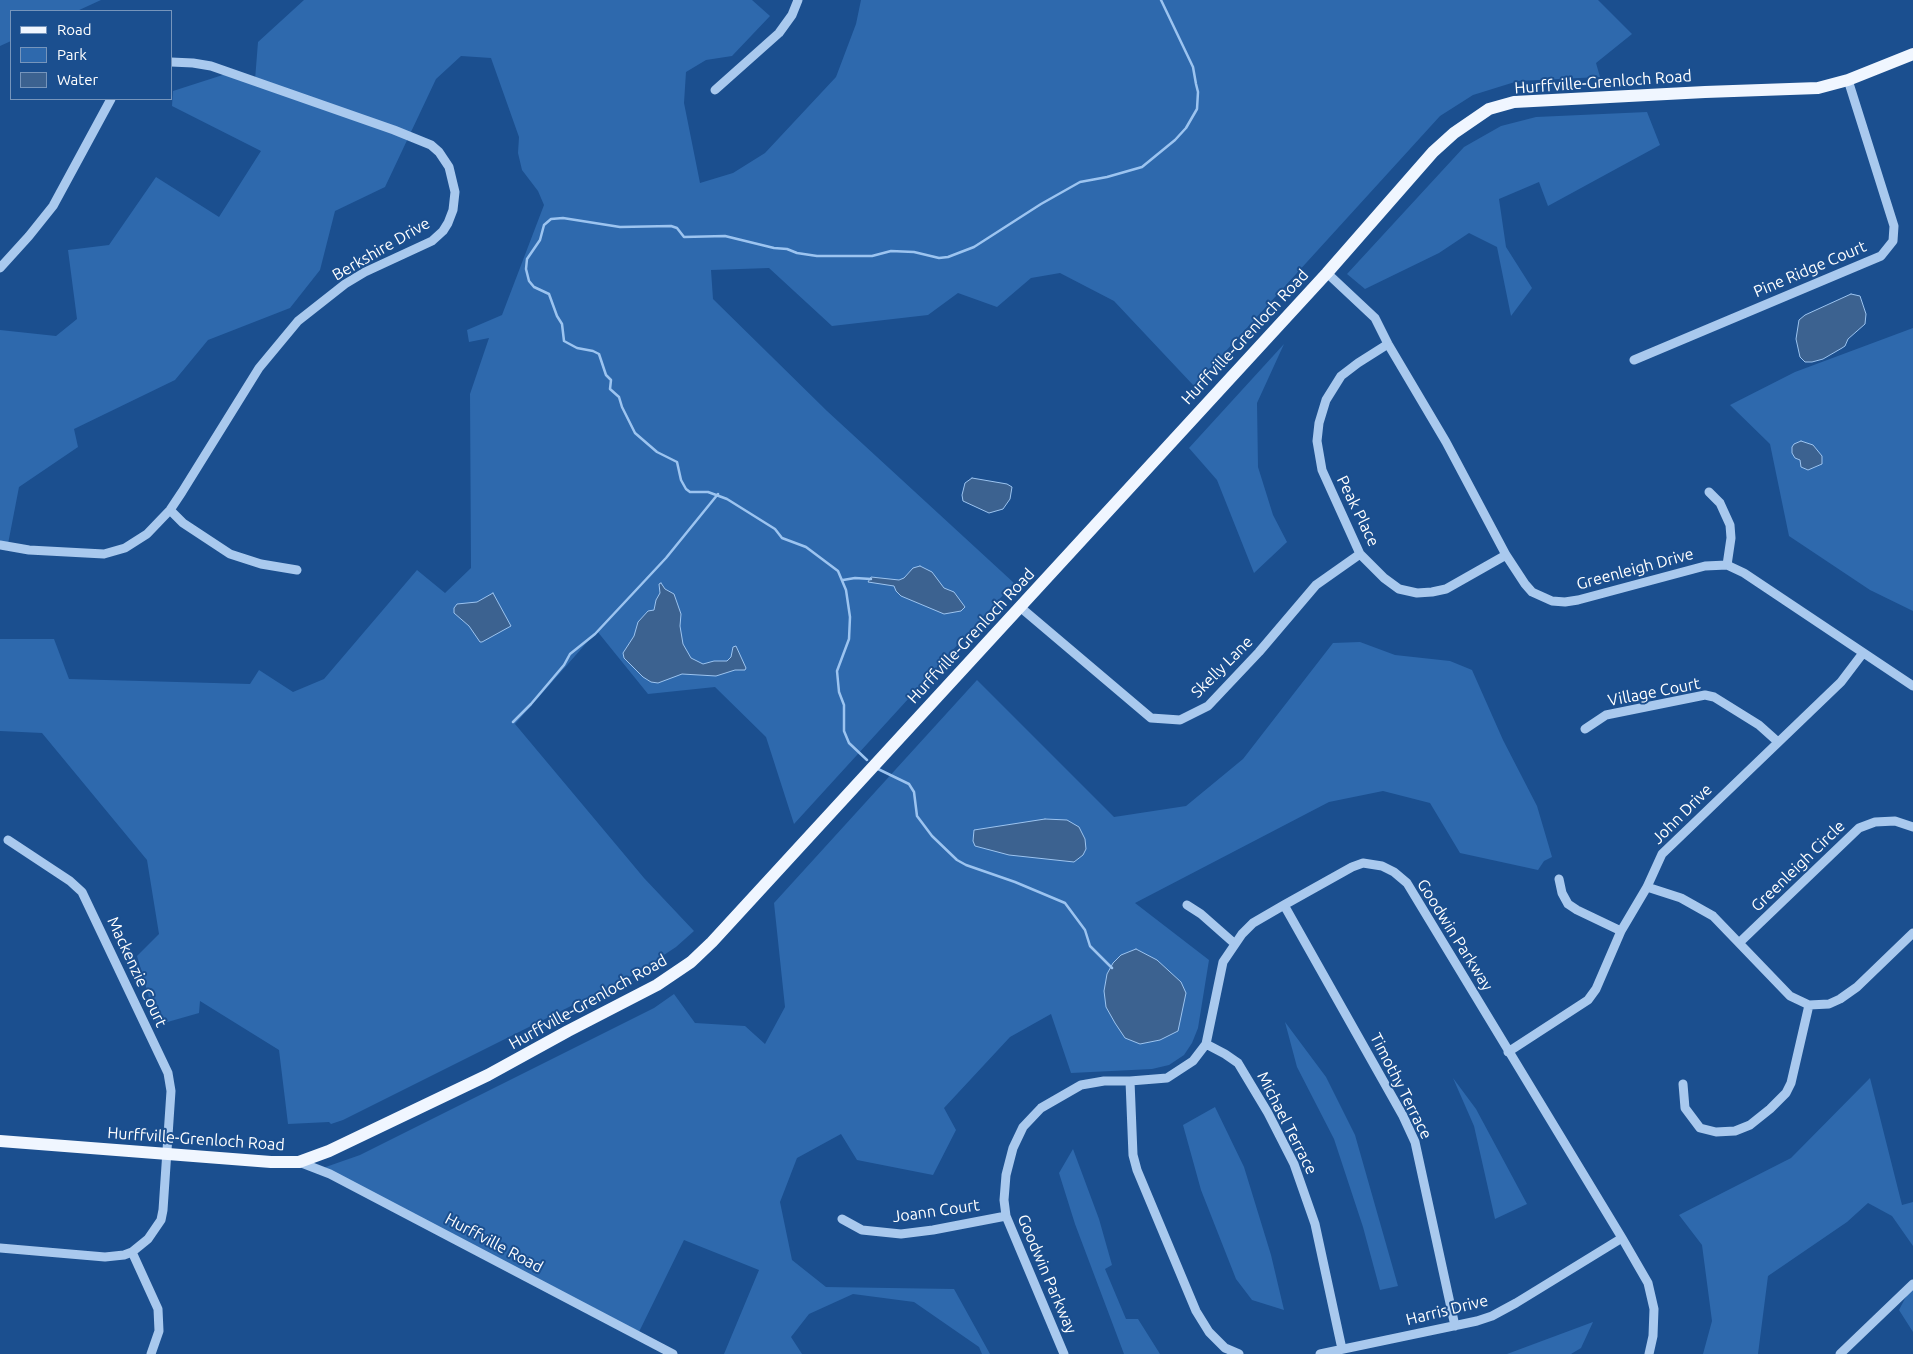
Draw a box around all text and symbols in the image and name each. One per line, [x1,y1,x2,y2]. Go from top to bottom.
legend [10,10,172,100]
text: Road [57,21,92,38]
text: Park [57,46,87,63]
street label: Hurffville-Grenloch Road [1514,66,1692,98]
text: Water [57,71,98,88]
street label: Berkshire Drive [329,213,433,285]
street label: Pine Ridge Court [1751,237,1869,301]
street label: Hurffville-Grenloch Road [1177,265,1313,409]
street label: Peak Place [1333,473,1383,549]
street label: Greenleigh Drive [1574,544,1696,594]
street label: Hurffville-Grenloch Road [903,564,1039,708]
street label: Skelly Lane [1187,632,1257,702]
street label: Village Court [1606,674,1702,710]
street label: John Drive [1648,780,1716,848]
street label: Greenleigh Circle [1747,817,1849,915]
street label: Goodwin Parkway [1413,876,1497,994]
street label: Mackenzie Court [103,914,171,1030]
street label: Hurffville-Grenloch Road [506,951,670,1053]
street label: Timothy Terrace [1366,1030,1436,1142]
street label: Michael Terrace [1253,1068,1321,1178]
street label: Hurffville-Grenloch Road [107,1123,285,1155]
street label: Joann Court [891,1195,981,1227]
street label: Hurffville Road [442,1209,546,1277]
street label: Goodwin Parkway [1013,1211,1081,1337]
street label: Harris Drive [1404,1291,1490,1329]

